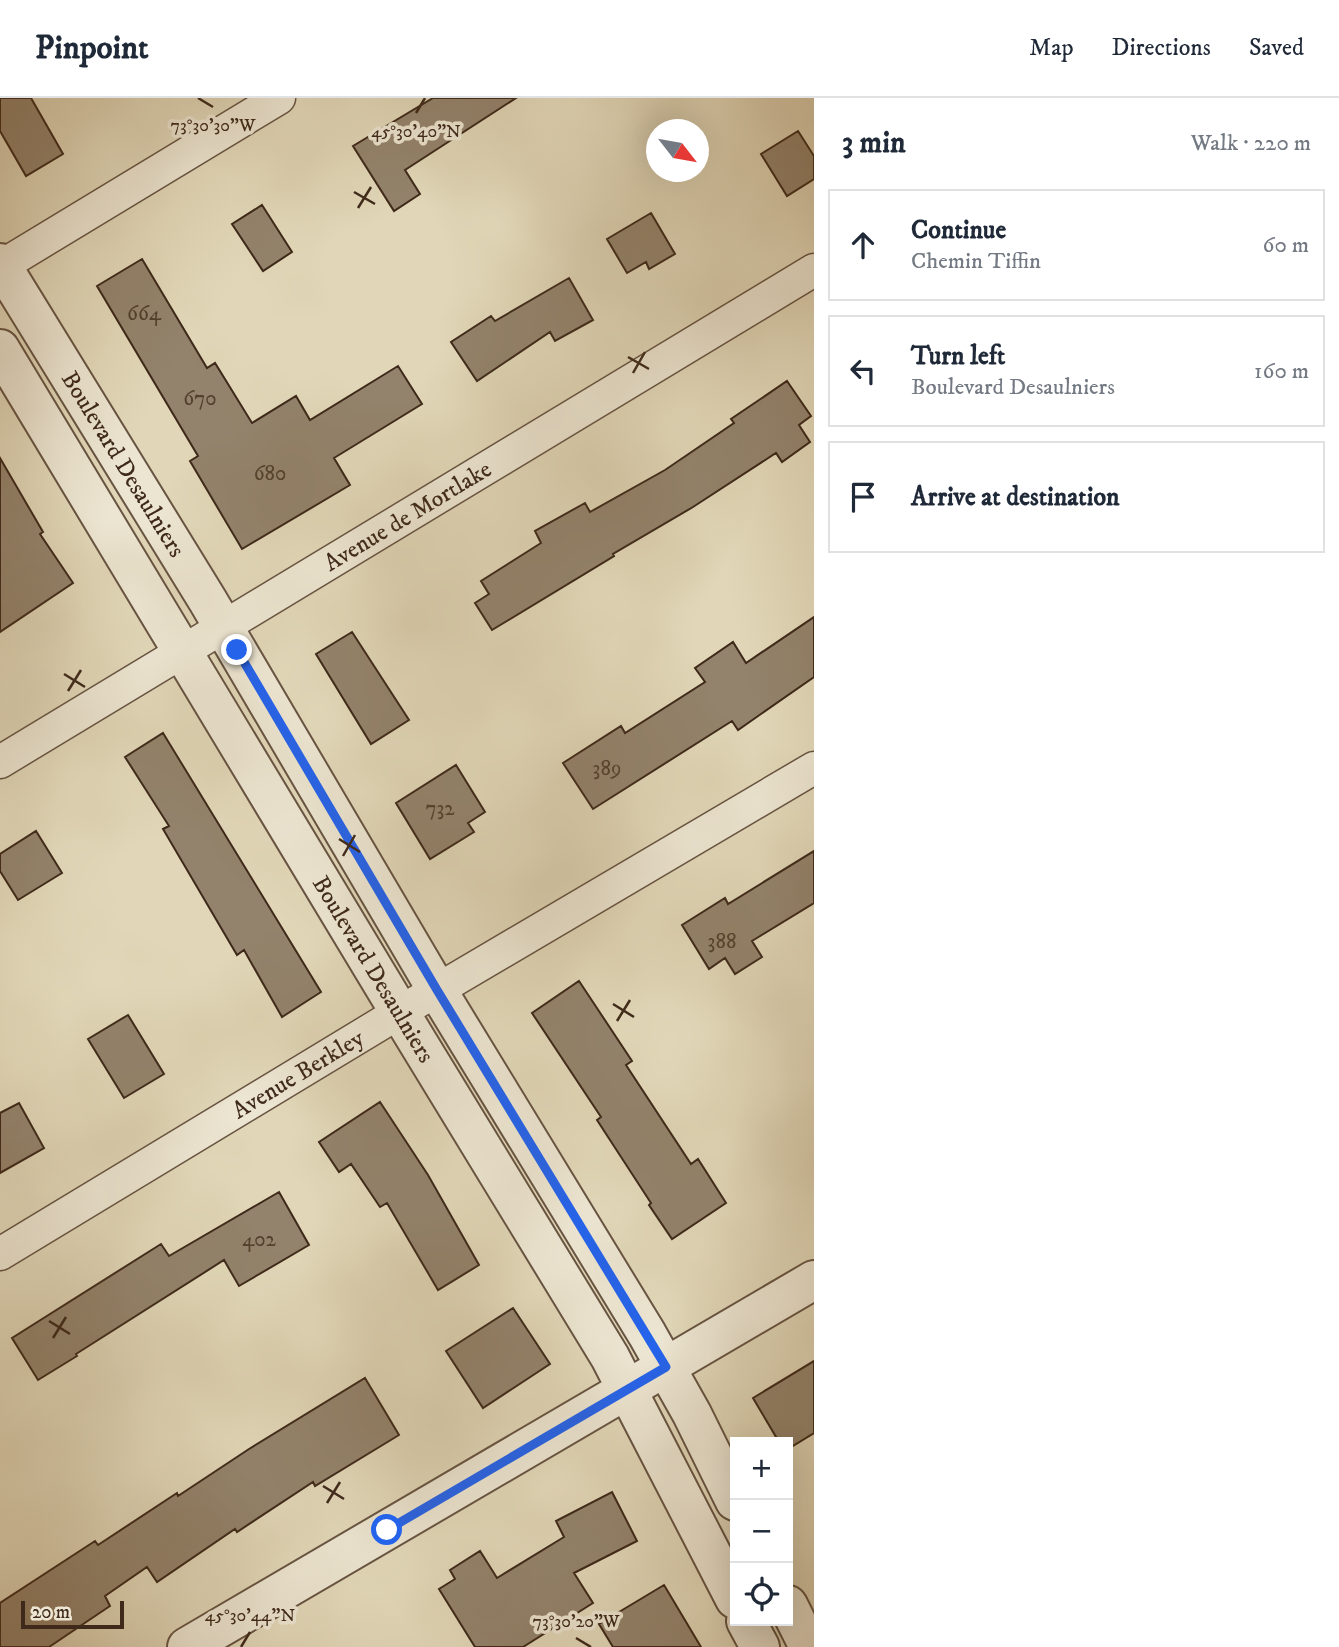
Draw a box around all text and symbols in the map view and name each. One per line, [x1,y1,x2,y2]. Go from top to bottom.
text: Pinpoint [35,28,149,69]
text: Map [1029,33,1074,63]
text: Directions [1112,33,1211,63]
text: Saved [1249,33,1304,63]
text: 73°30'30"W [171,115,256,137]
north arrow [646,119,709,182]
text: 45°30'40"N [371,121,461,143]
text: 3 min [842,125,906,162]
text: Walk · 220 m [1191,129,1311,158]
text: Continue [911,214,1006,247]
icon: ahead [844,226,882,264]
text: 60 m [1262,231,1309,260]
text: Chemin Tiffin [911,247,1041,276]
house number: 664 [127,301,162,327]
text: Turn left [911,340,1005,373]
icon: left [844,352,882,390]
text: 160 m [1254,357,1309,386]
street label: Boulevard Desaulniers [54,366,191,563]
text: Boulevard Desaulniers [911,373,1115,402]
house number: 670 [183,386,217,412]
street label: Avenue de Mortlake [319,455,497,579]
house number: 680 [254,461,286,487]
icon: arrive [844,478,882,516]
text: Arrive at destination [911,481,1120,514]
route end [221,634,252,665]
house number: 389 [593,756,621,782]
house number: 732 [425,796,455,822]
street label: Boulevard Desaulniers [305,871,441,1068]
house number: 388 [708,929,736,955]
street label: Avenue Berkley [227,1023,370,1126]
house number: 402 [242,1227,277,1253]
map controls [730,1437,793,1626]
button: + [730,1437,793,1500]
button: − [730,1500,793,1563]
route start [371,1514,402,1545]
button: locate [730,1563,793,1626]
scale bar [21,1598,124,1630]
text: 20 m [32,1601,70,1624]
text: 45°30'44"N [205,1605,295,1627]
text: 73°30'20"W [533,1611,620,1633]

